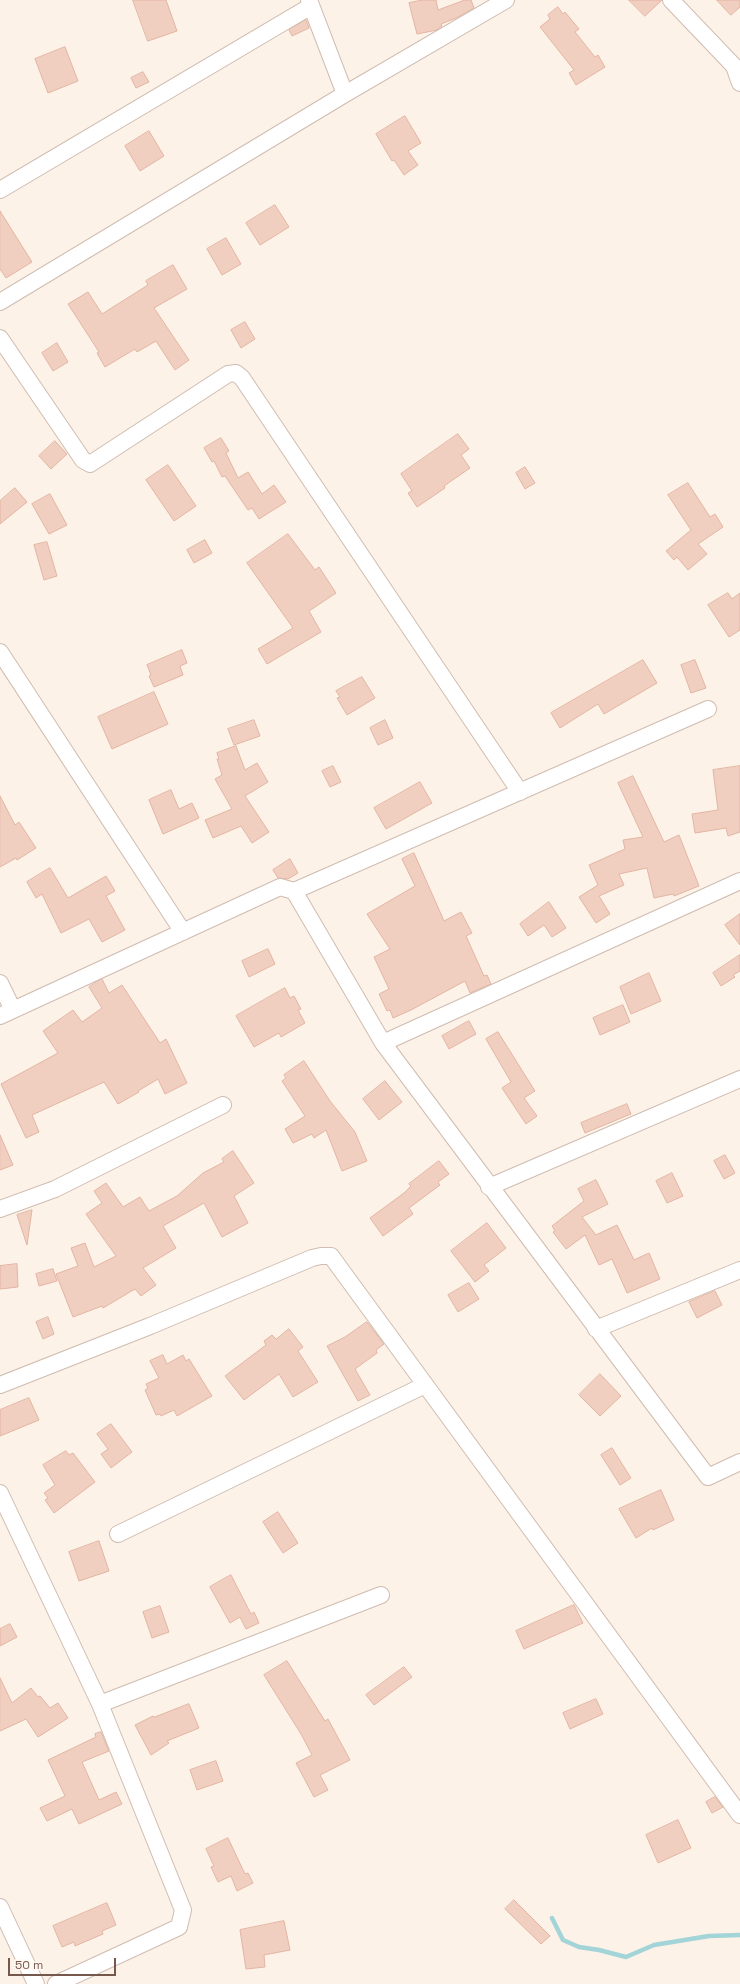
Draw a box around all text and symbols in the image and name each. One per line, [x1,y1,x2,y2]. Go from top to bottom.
scale bar [10,1950,118,1976]
text: 50 m [15,1957,43,1973]

